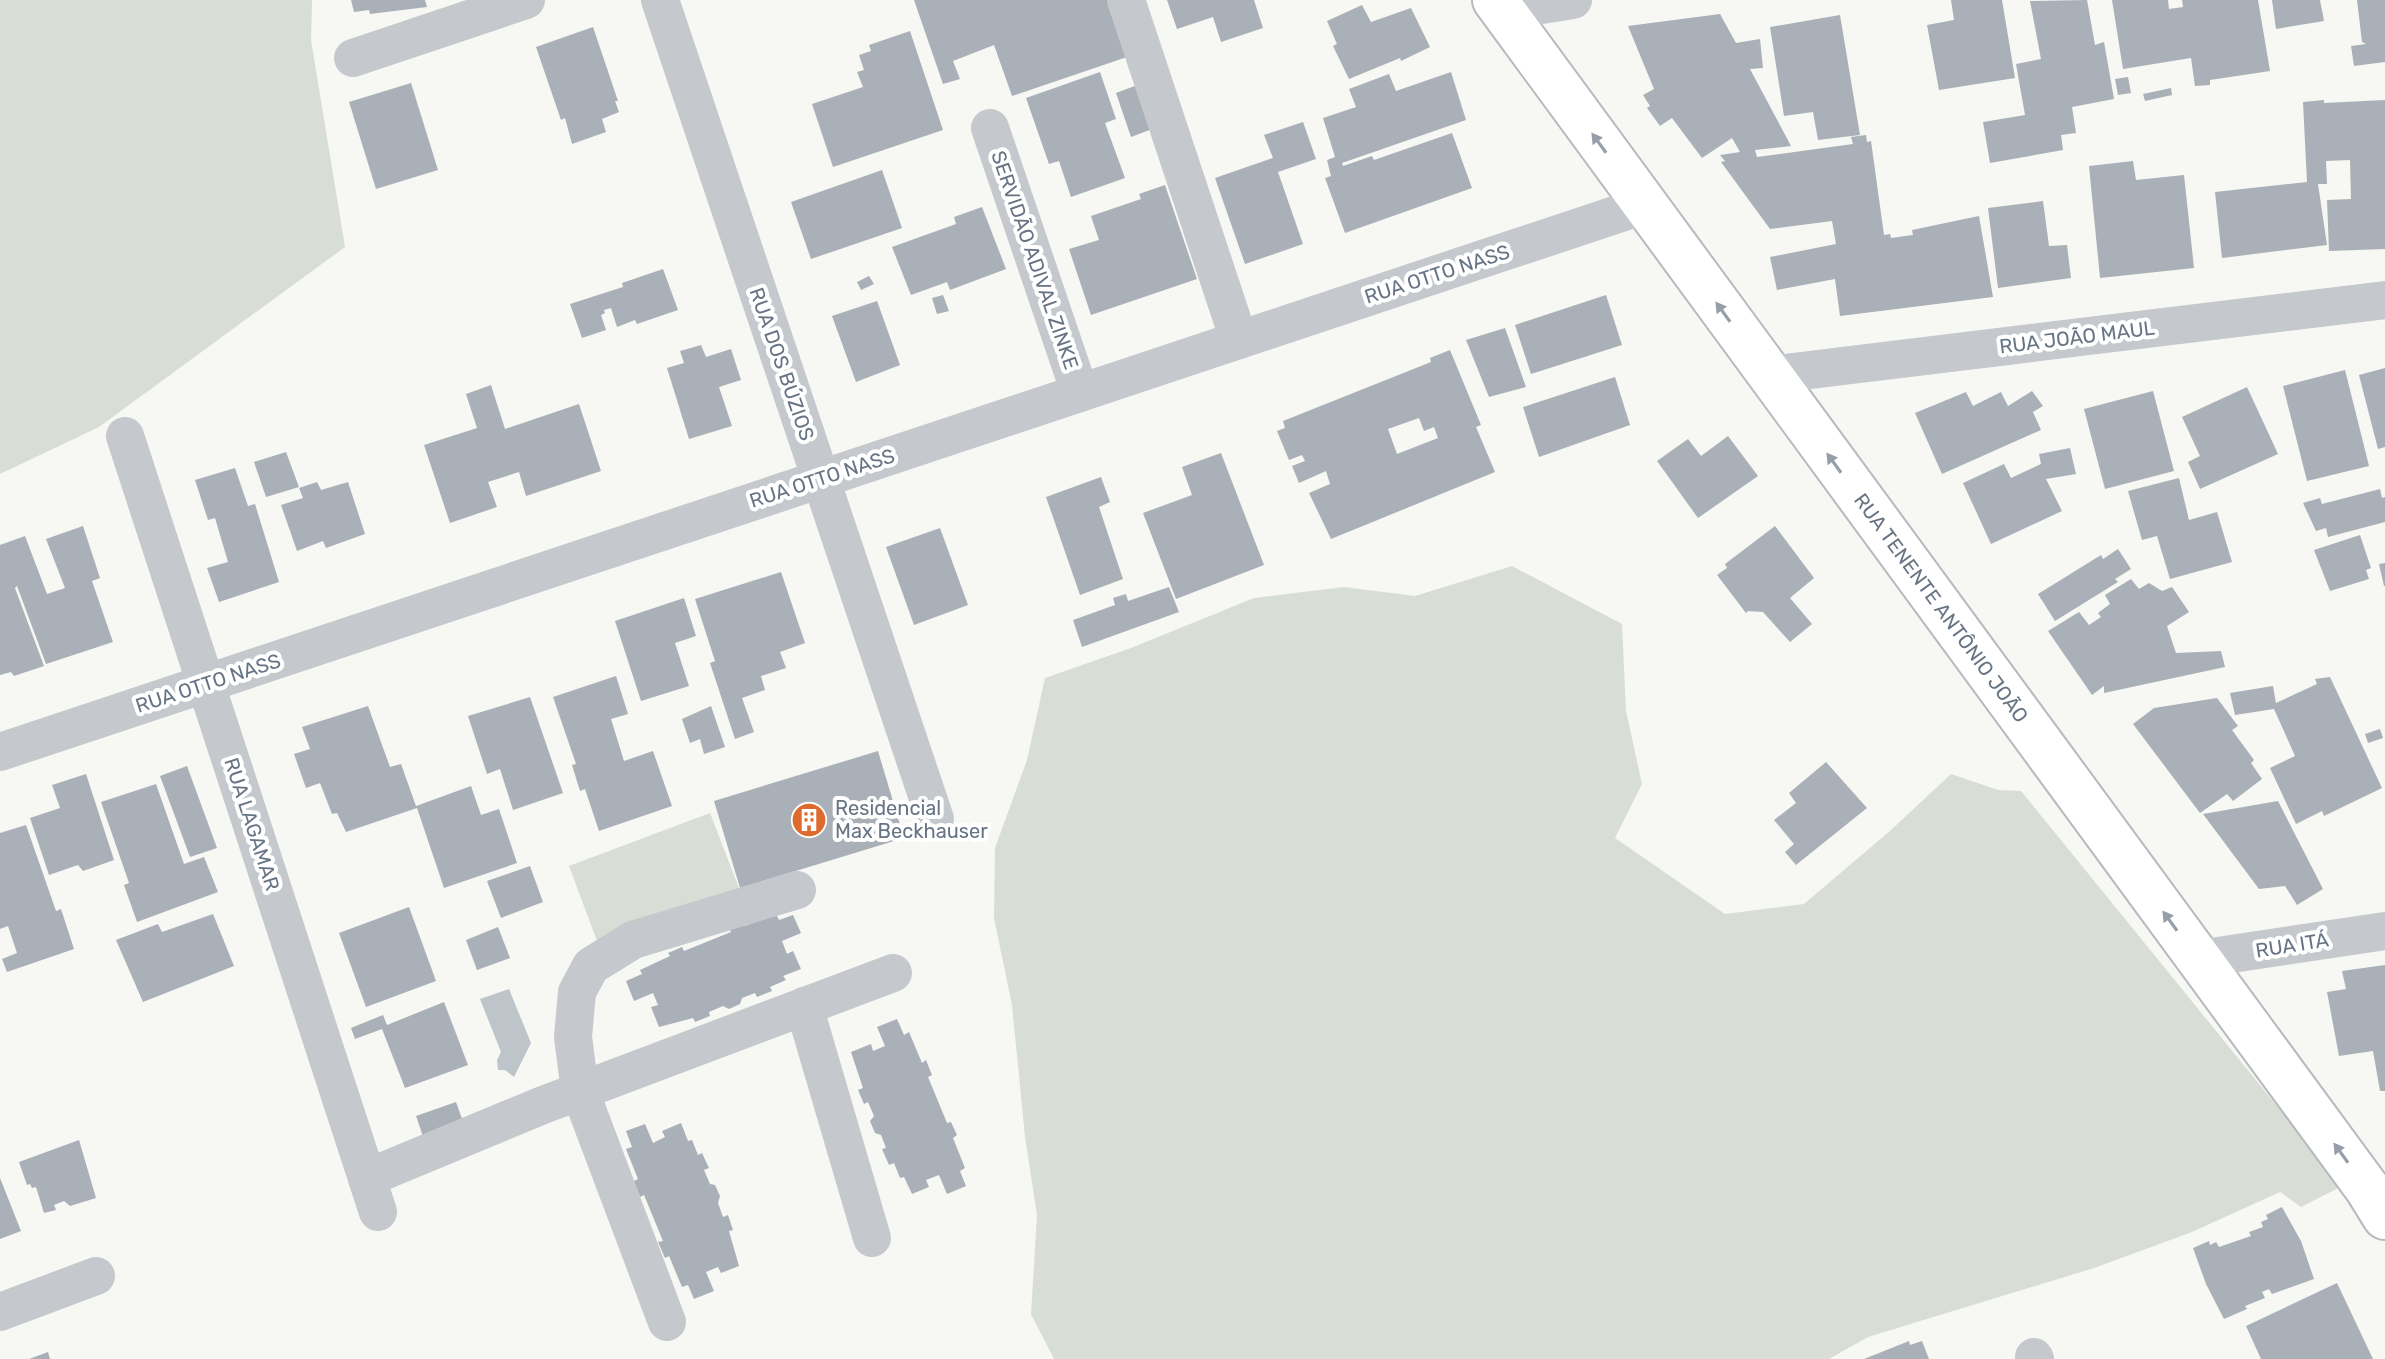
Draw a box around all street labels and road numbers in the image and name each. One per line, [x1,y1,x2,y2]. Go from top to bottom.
street label: SERVIDÃO ADIVAL ZINKE [986,148,1084,372]
street label: RUA OTTO NASS [1361,239,1513,309]
street label: RUA DOS BÚZIOS [745,284,819,444]
street label: RUA JOÃO MAUL [1998,316,2156,358]
street label: RUA OTTO NASS [746,443,898,513]
street label: RUA TENENTE ANTÔNIO JOÃO [1849,488,2033,727]
street label: RUA OTTO NASS [132,648,284,718]
street label: RUA LAGAMAR [219,755,285,893]
street label: RUA ITÁ [2254,927,2330,963]

